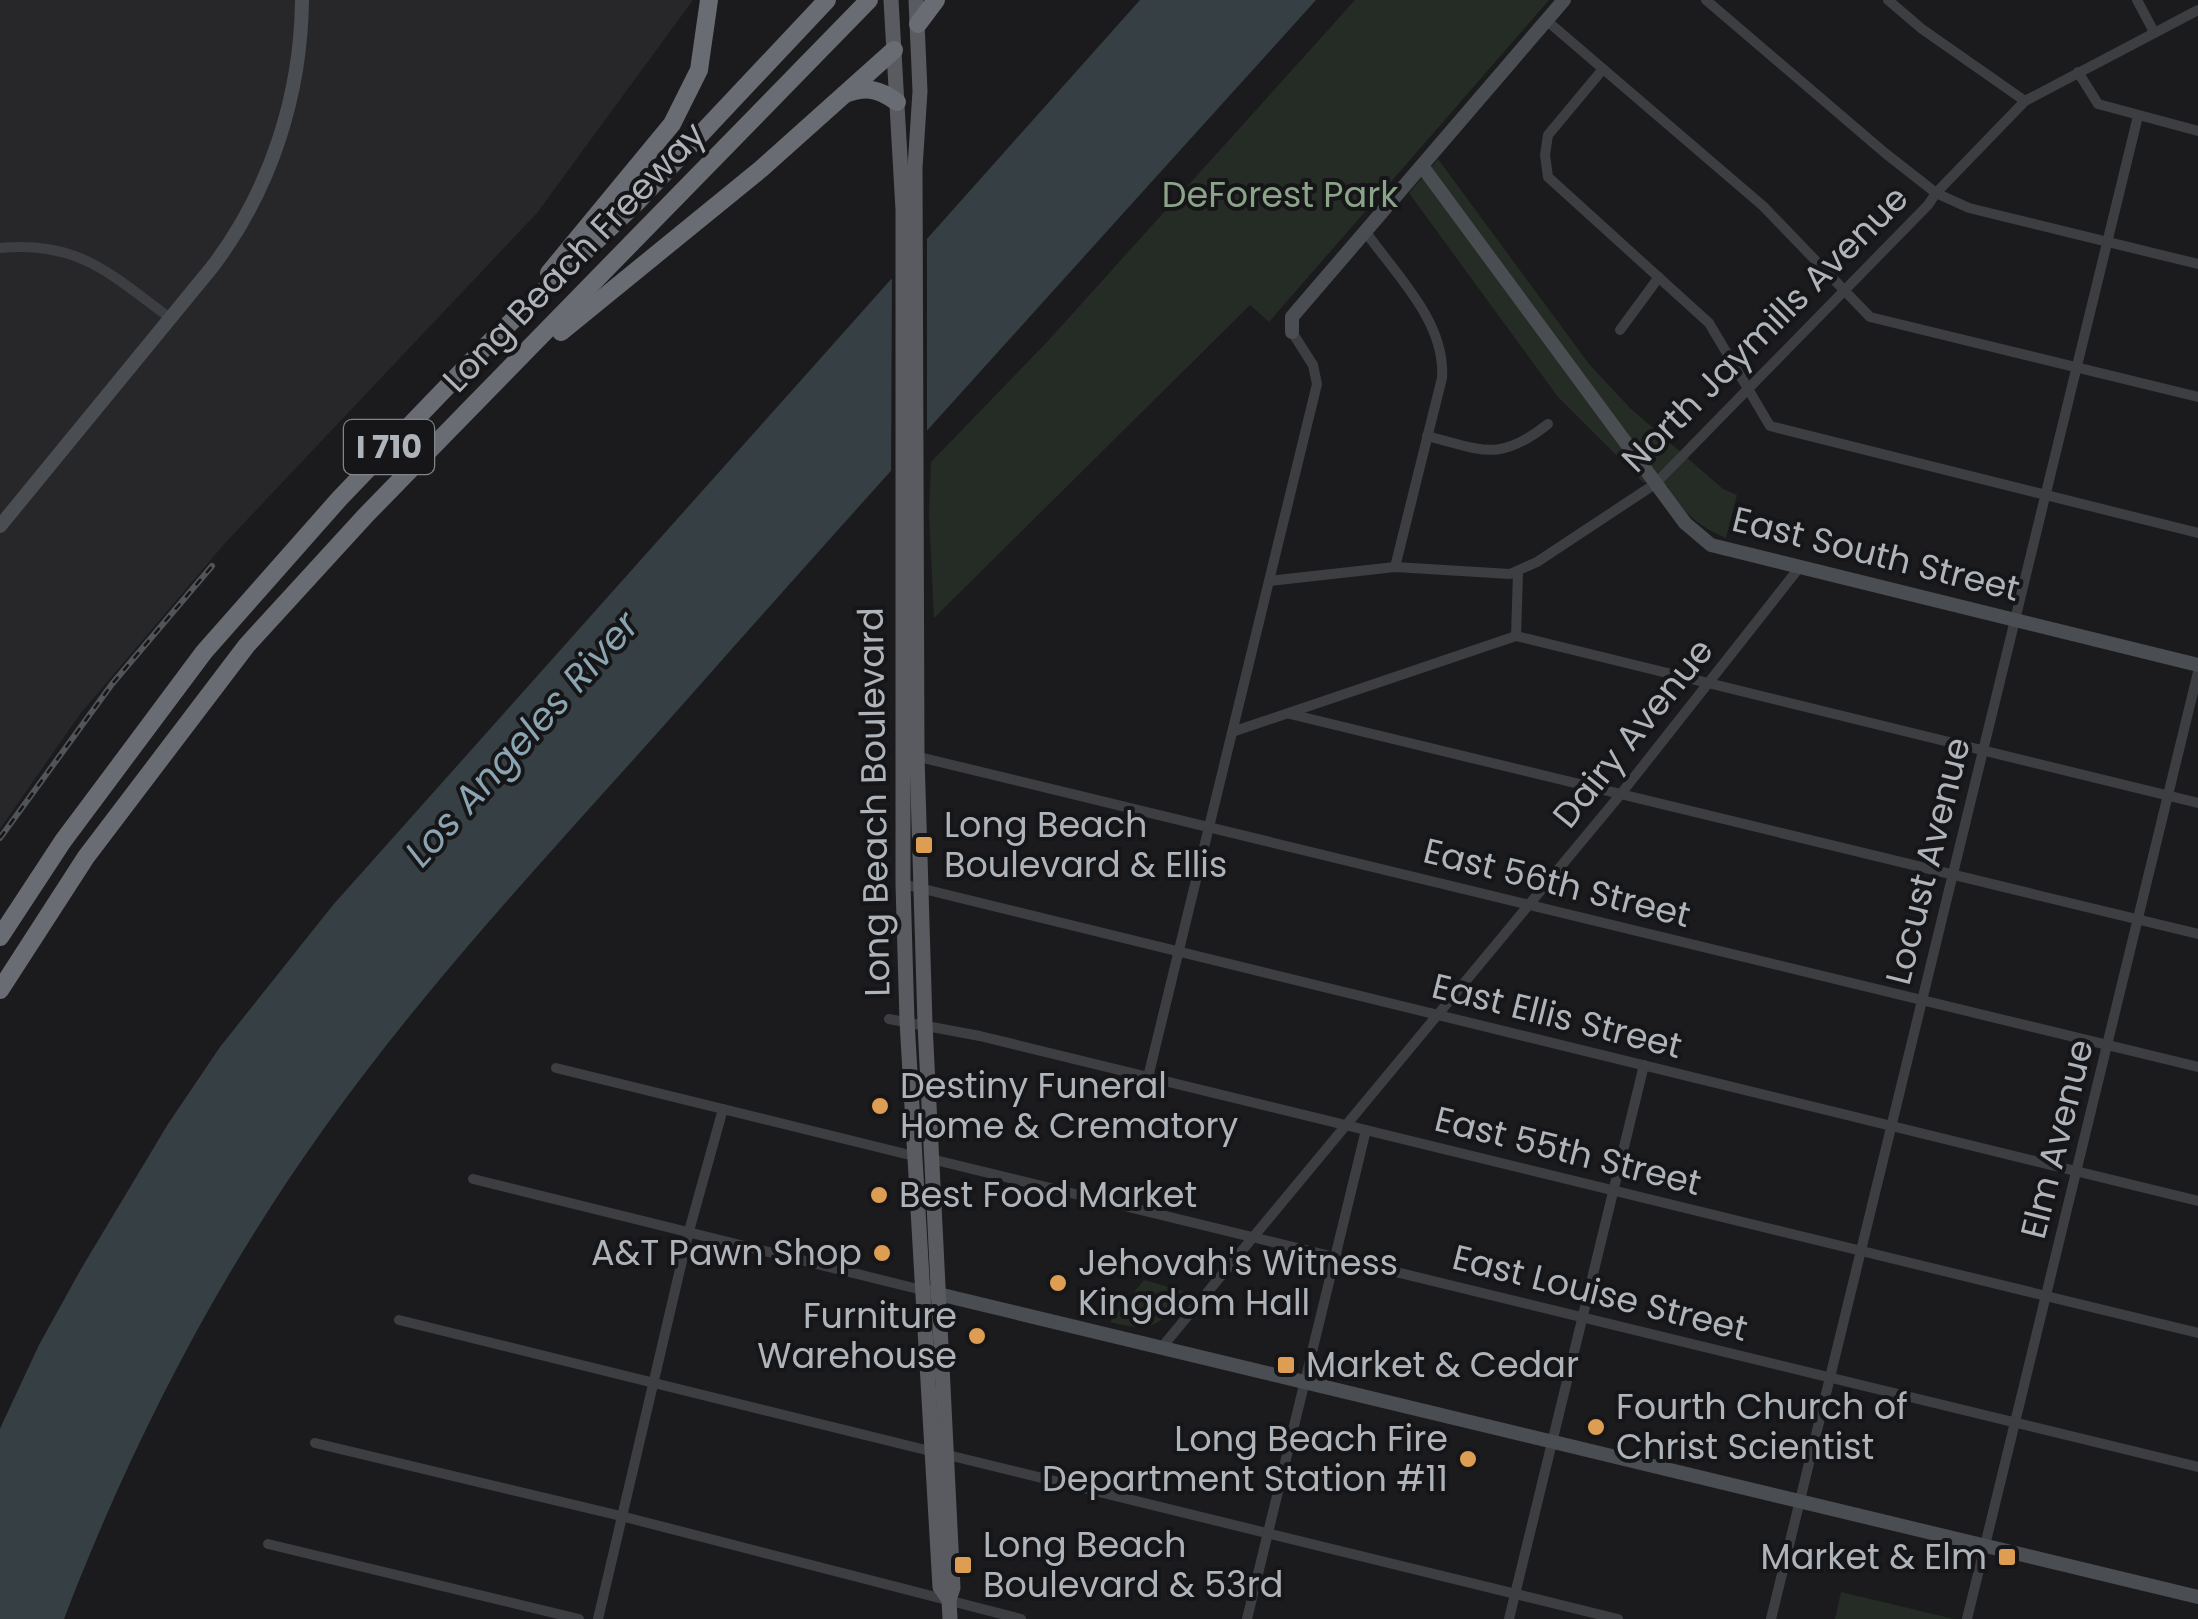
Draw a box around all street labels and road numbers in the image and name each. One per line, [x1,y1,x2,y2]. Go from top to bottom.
street label: Long Beach Freeway [431,110,716,403]
street label: North Jaymills Avenue [1610,174,1919,483]
road number: I 710 [344,420,434,474]
street label: East South Street [1727,494,2025,613]
street label: Long Beach Boulevard [846,607,901,997]
street label: Dairy Avenue [1541,628,1724,838]
street label: Locust Avenue [1873,732,1982,990]
street label: East 56th Street [1419,826,1696,939]
street label: East Ellis Street [1427,961,1687,1070]
street label: Elm Avenue [2008,1034,2105,1243]
street label: East 55th Street [1430,1094,1706,1207]
street label: East Louise Street [1448,1232,1753,1353]

